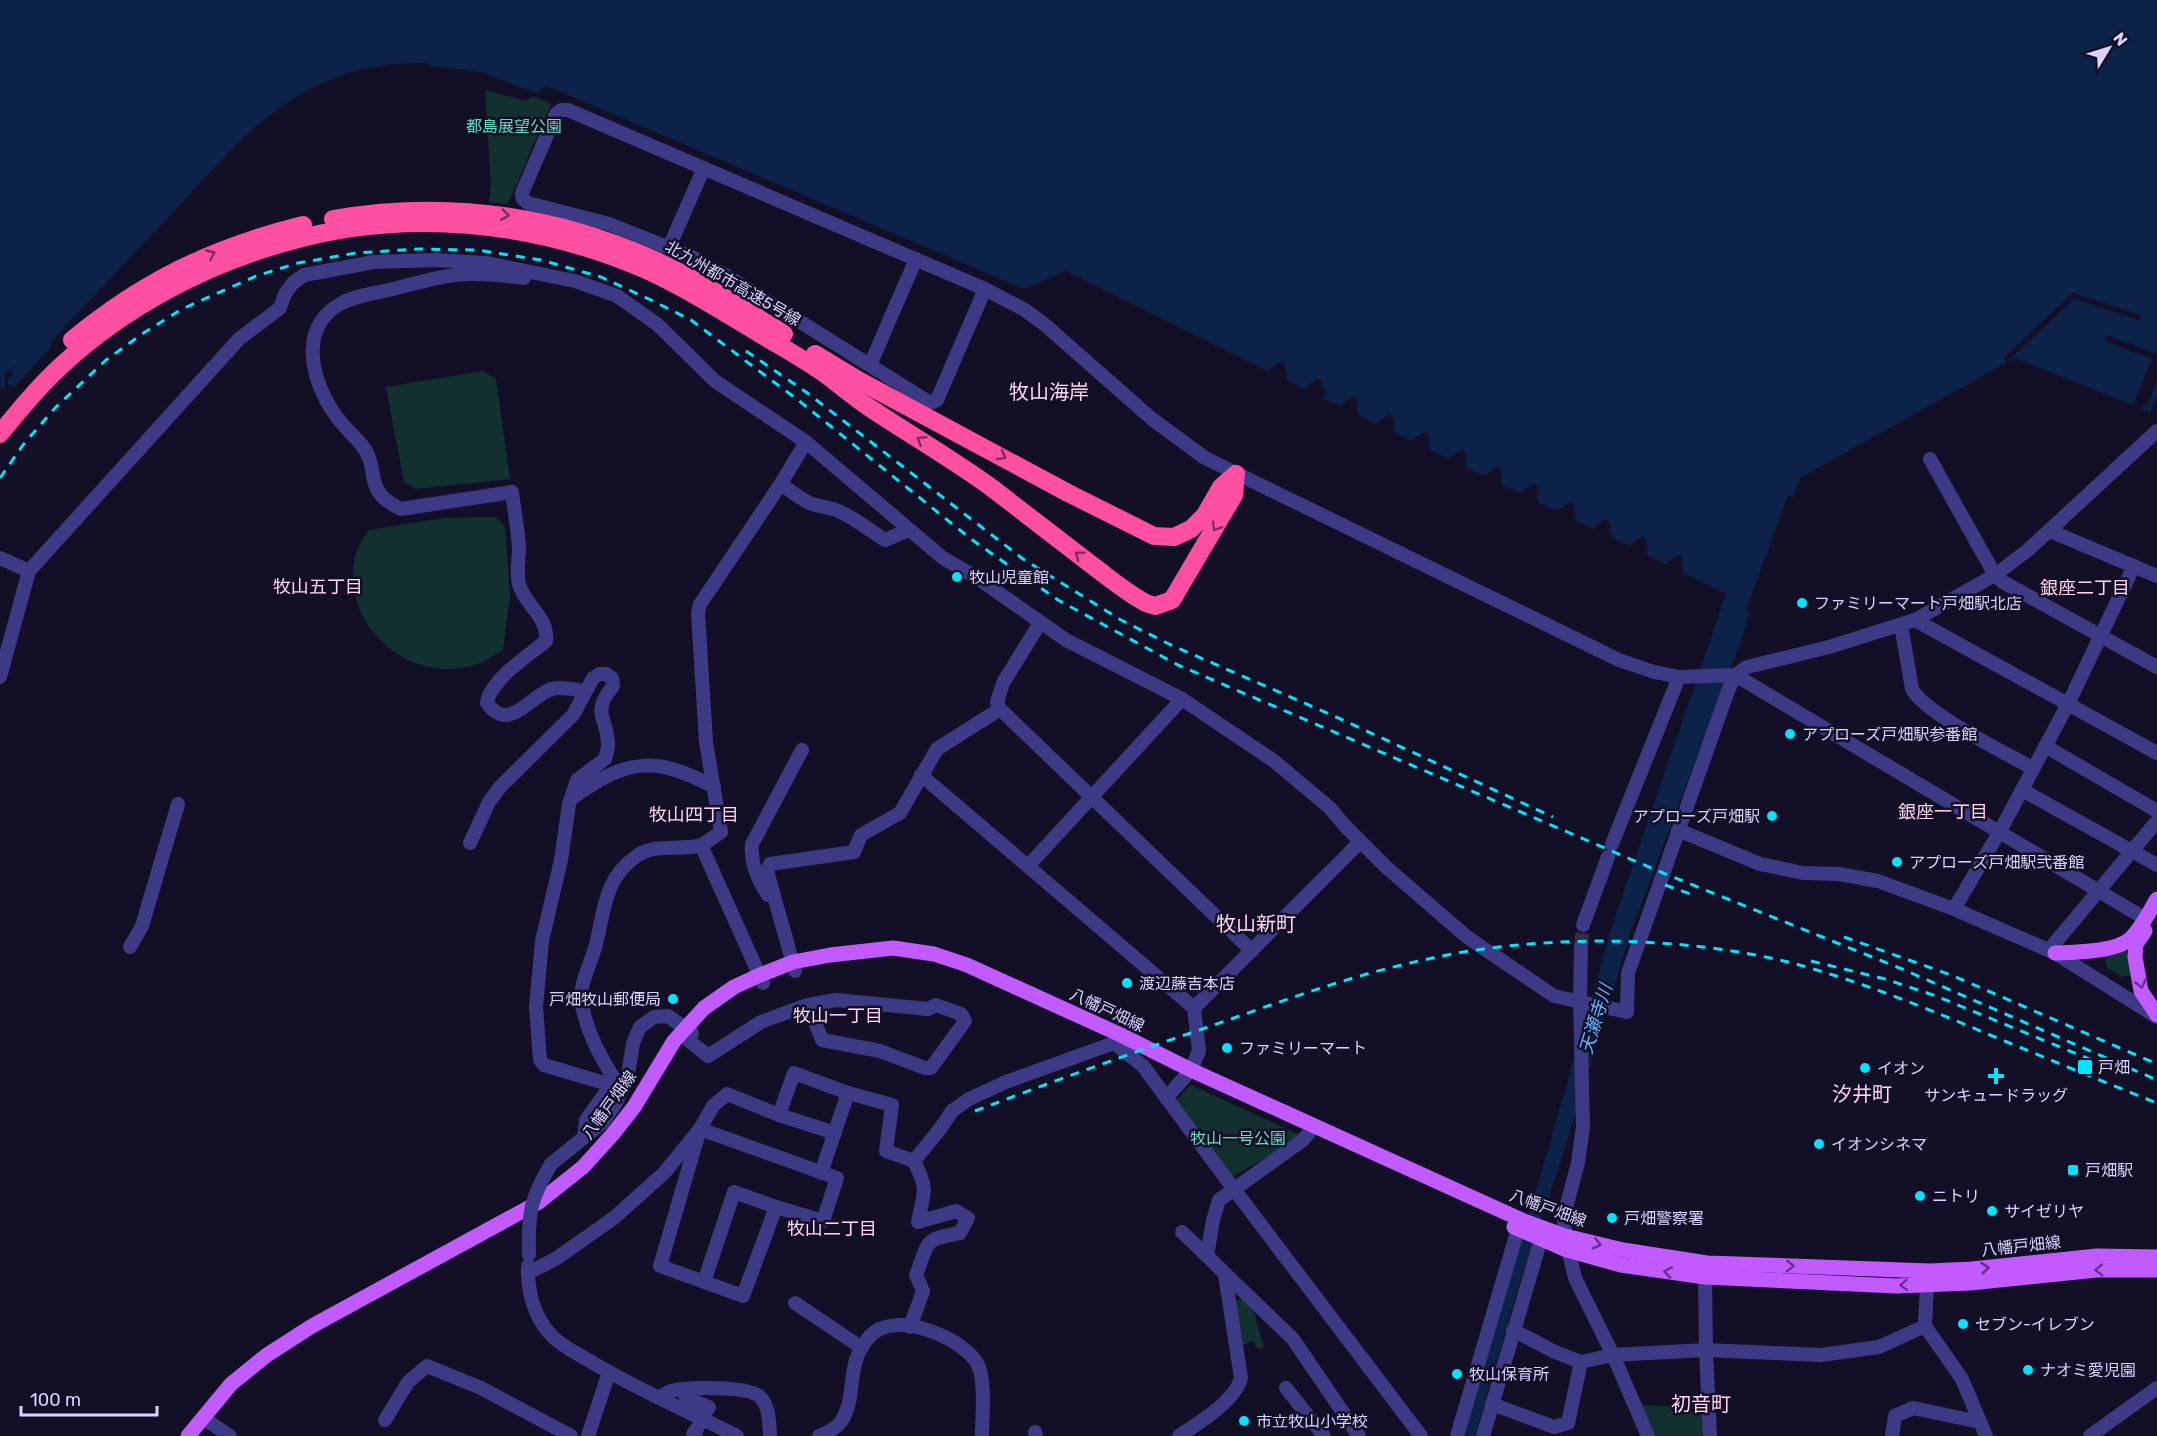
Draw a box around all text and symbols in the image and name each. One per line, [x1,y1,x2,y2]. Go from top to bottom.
north arrow [2079,18,2139,78]
text: N [2109,29,2131,49]
park label: 都島展望公園 [466,117,562,136]
one-way arrow [500,208,509,220]
street label: 北九州都市高速5号線 [662,236,804,330]
one-way arrow [204,249,215,261]
district label: 牧山海岸 [1009,380,1089,404]
one-way arrow [917,436,928,447]
one-way arrow [996,449,1007,461]
one-way arrow [1211,521,1223,532]
one-way arrow [1074,551,1085,562]
place label: 牧山児童館 [969,568,1049,587]
marker: 牧山児童館 [950,570,964,584]
district label: 牧山五丁目 [273,576,363,598]
district label: 銀座二丁目 [2040,577,2130,599]
place label: ファミリーマート戸畑駅北店 [1814,594,2022,613]
marker: ファミリーマート戸畑駅北店 [1795,596,1809,610]
place label: アプローズ戸畑駅参番館 [1802,725,1977,744]
marker: アプローズ戸畑駅参番館 [1783,727,1797,741]
district label: 銀座一丁目 [1898,801,1988,823]
district label: 牧山四丁目 [649,804,739,826]
place label: アプローズ戸畑駅 [1633,807,1760,826]
marker: アプローズ戸畑駅 [1765,809,1779,823]
place label: アプローズ戸畑駅弐番館 [1909,853,2084,872]
marker: アプローズ戸畑駅弐番館 [1890,855,1904,869]
district label: 牧山新町 [1216,912,1296,936]
place label: 渡辺藤吉本店 [1139,974,1235,993]
marker: 渡辺藤吉本店 [1120,976,1134,990]
water label: 天瀬寺川 [1575,979,1618,1057]
one-way arrow [2133,979,2146,989]
street label: 八幡戸畑線 [1067,984,1147,1036]
place label: 戸畑牧山郵便局 [549,990,661,1009]
marker: 戸畑牧山郵便局 [666,992,680,1006]
district label: 牧山一丁目 [793,1005,883,1027]
place label: ファミリーマート [1239,1039,1367,1058]
marker: ファミリーマート [1220,1041,1234,1055]
marker: 戸畑 [2076,1058,2094,1076]
place label: 戸畑 [2098,1058,2130,1077]
place label: イオン [1877,1059,1925,1078]
marker: イオン [1858,1061,1872,1075]
street label: 八幡戸畑線 [578,1067,640,1143]
marker: サンキュードラッグ [1989,1069,2003,1083]
district label: 汐井町 [1832,1082,1892,1106]
place label: サンキュードラッグ [1924,1086,2068,1105]
park label: 牧山一号公園 [1190,1129,1286,1148]
place label: イオンシネマ [1831,1135,1927,1154]
marker: イオンシネマ [1812,1137,1826,1151]
place label: 戸畑駅 [2085,1161,2133,1180]
marker: 戸畑駅 [2066,1163,2080,1177]
street label: 八幡戸畑線 [1507,1185,1589,1231]
place label: ニトリ [1932,1187,1980,1206]
marker: ニトリ [1913,1189,1927,1203]
place label: サイゼリヤ [2004,1202,2084,1221]
marker: サイゼリヤ [1985,1204,1999,1218]
place label: 戸畑警察署 [1624,1209,1704,1228]
marker: 戸畑警察署 [1605,1211,1619,1225]
district label: 牧山二丁目 [787,1218,877,1240]
street label: 八幡戸畑線 [1980,1232,2062,1260]
one-way arrow [1592,1236,1602,1249]
one-way arrow [1785,1260,1794,1272]
one-way arrow [1980,1262,1989,1275]
one-way arrow [2094,1264,2103,1277]
one-way arrow [1663,1267,1672,1279]
one-way arrow [1900,1279,1909,1292]
place label: セブン-イレブン [1975,1315,2095,1334]
marker: セブン-イレブン [1956,1317,1970,1331]
place label: ナオミ愛児園 [2040,1361,2136,1380]
marker: ナオミ愛児園 [2021,1363,2035,1377]
place label: 牧山保育所 [1469,1365,1549,1384]
marker: 牧山保育所 [1450,1367,1464,1381]
scale bar [21,1379,158,1417]
text: 100 m [30,1389,81,1411]
district label: 初音町 [1671,1392,1731,1416]
place label: 市立牧山小学校 [1256,1412,1368,1431]
marker: 市立牧山小学校 [1237,1414,1251,1428]

